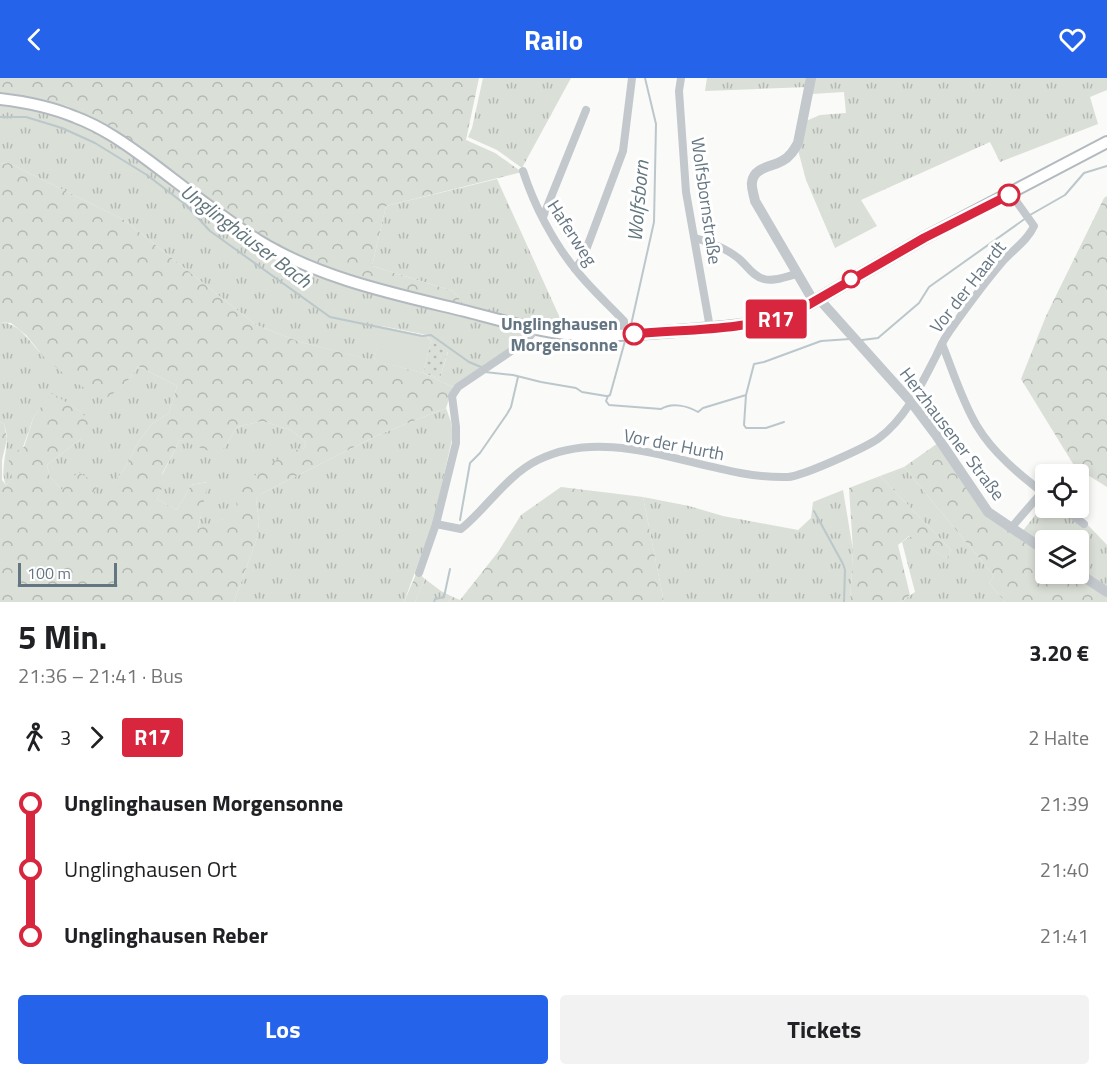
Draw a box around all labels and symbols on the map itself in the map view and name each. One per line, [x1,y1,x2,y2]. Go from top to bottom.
street label: Wolfsbornstraße [684,136,729,266]
water label: Wolfsborn [619,158,657,243]
water label: Unglinghäuser Bach [174,176,319,296]
unlabelled marker [998,184,1020,206]
street label: Haferweg [541,194,604,271]
street label: Vor der Haardt [923,234,1013,339]
unlabelled marker [842,270,860,288]
line badge: R17 [742,300,810,338]
place label: Unglinghausen Morgensonne [501,310,618,358]
marker: Unglinghausen Morgensonne [623,323,645,345]
street label: Herzhausener Straße [893,361,1012,506]
street label: Vor der Hurth [621,421,727,468]
scale bar [18,560,117,588]

